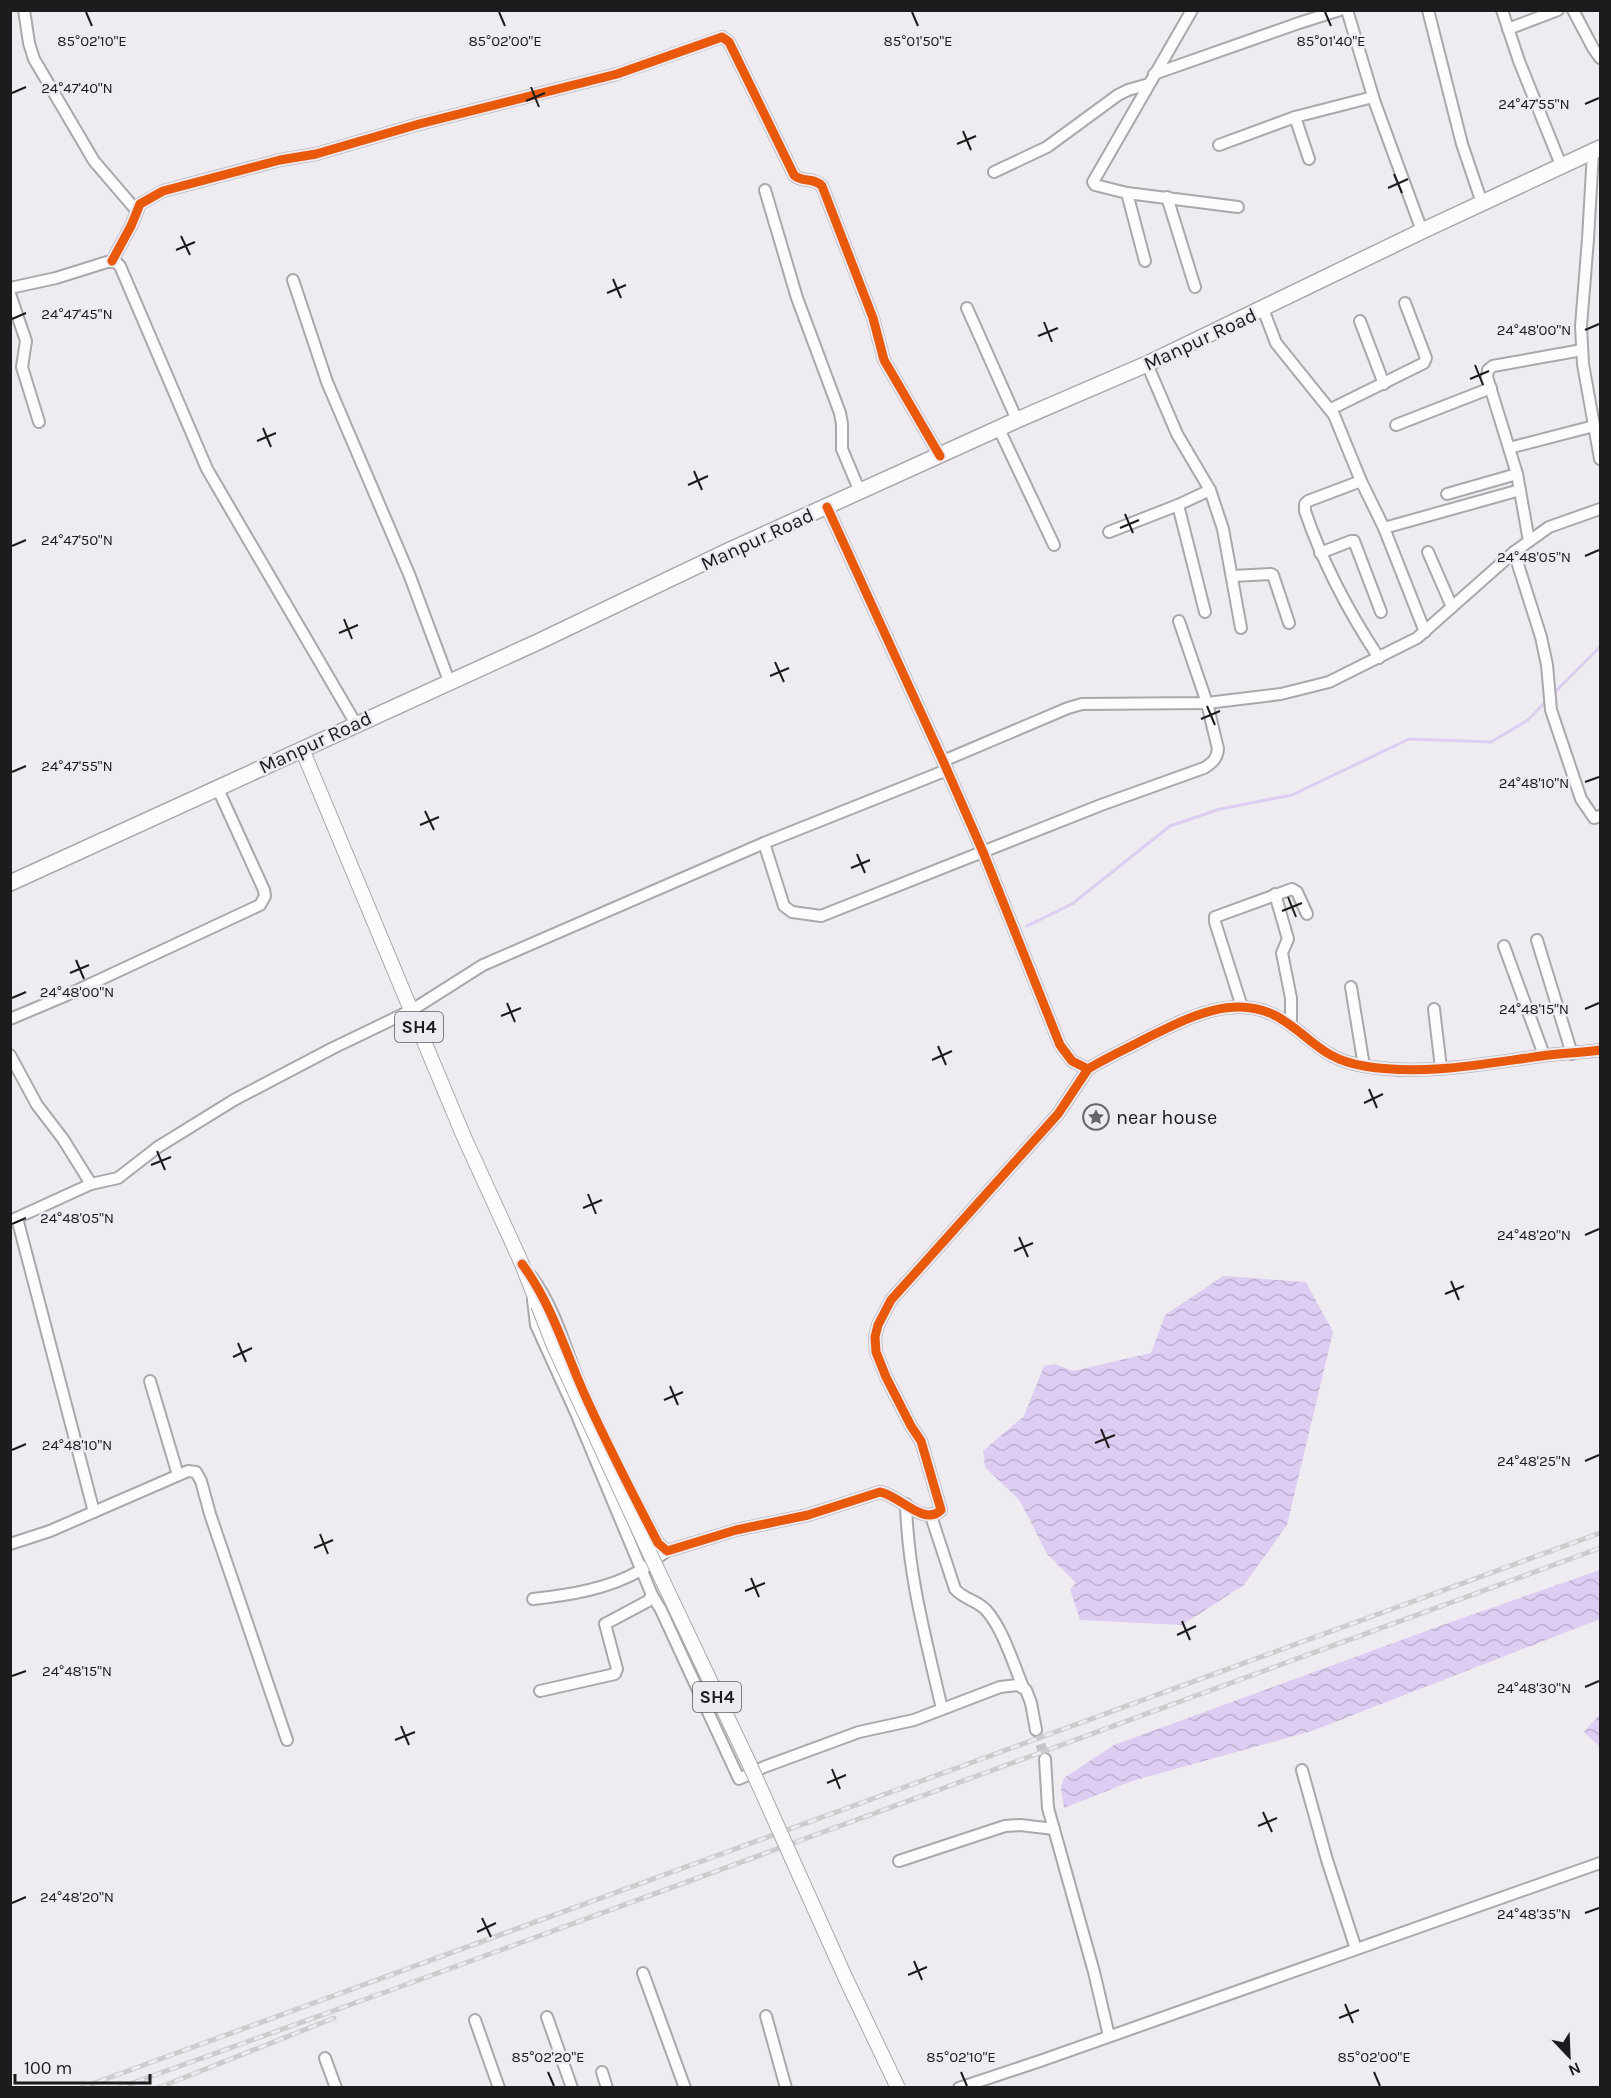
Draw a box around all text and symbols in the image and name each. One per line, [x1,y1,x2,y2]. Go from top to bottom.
text: 85°02'10"E [57,32,127,50]
text: 85°02'00"E [468,32,542,50]
text: 85°01'50"E [883,32,953,50]
text: 85°01'40"E [1297,32,1365,50]
text: 24°47'40"N [41,79,113,97]
text: 24°47'55"N [1498,95,1570,113]
street label: Manpur Road [1140,303,1260,376]
text: 24°47'45"N [41,305,113,323]
text: 24°48'00"N [1497,321,1571,339]
street label: Manpur Road [697,503,817,576]
text: 24°47'50"N [41,531,113,549]
text: 24°48'05"N [1497,548,1571,566]
street label: Manpur Road [255,706,375,779]
text: 24°47'55"N [41,757,113,775]
text: 24°48'10"N [1499,774,1569,792]
text: 24°48'00"N [40,983,114,1001]
text: 24°48'15"N [1499,1000,1569,1018]
road number: SH4 [395,1012,443,1042]
place icon: near house [1081,1102,1111,1132]
place label: near house [1116,1106,1217,1129]
text: 24°48'05"N [40,1209,114,1227]
text: 24°48'20"N [1497,1226,1571,1244]
text: 24°48'10"N [42,1436,112,1454]
text: 24°48'25"N [1497,1452,1571,1470]
text: 24°48'15"N [42,1662,112,1680]
text: 24°48'30"N [1497,1679,1571,1697]
road number: SH4 [693,1682,741,1712]
text: 24°48'20"N [40,1888,114,1906]
text: 24°48'35"N [1497,1905,1571,1923]
north arrow [1539,2026,1599,2086]
scale bar [15,2047,150,2085]
text: 85°02'20"E [511,2048,585,2066]
text: 85°02'10"E [926,2048,996,2066]
text: 85°02'00"E [1337,2048,1411,2066]
text: 100 m [24,2057,72,2079]
text: N [1566,2058,1584,2080]

